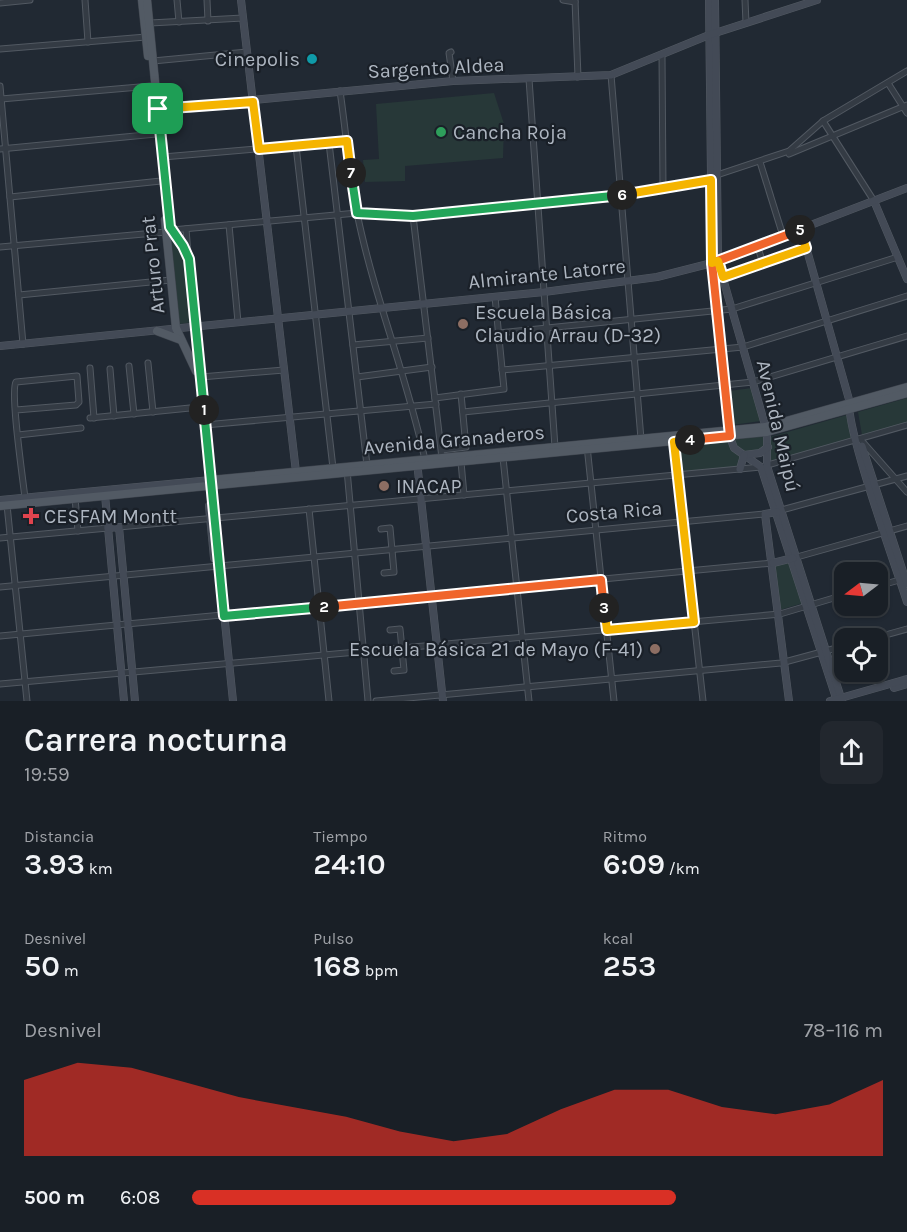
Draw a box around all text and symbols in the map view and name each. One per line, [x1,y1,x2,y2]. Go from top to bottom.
place label: Cinepolis [215,48,300,71]
marker: Cinepolis [305,52,319,66]
street label: Sargento Aldea [367,53,505,83]
pin [132,83,183,134]
icon: arrive [141,92,174,125]
place label: Cancha Roja [453,121,567,144]
marker: Cancha Roja [434,125,448,139]
pin: 7 [336,158,366,188]
text: 7 [347,163,355,182]
pin: 6 [607,180,637,210]
text: 6 [617,185,627,204]
street label: Arturo Prat [136,215,170,315]
pin: 5 [785,215,815,245]
text: 5 [795,220,805,239]
street label: Almirante Latorre [467,254,627,294]
place label: Escuela Básica Claudio Arrau (D-32) [475,301,661,347]
marker: Escuela Básica Claudio Arrau (D-32) [456,317,470,331]
street label: Avenida Maipú [752,358,804,494]
pin: 1 [189,395,219,425]
text: 1 [201,400,207,419]
street label: Avenida Granaderos [362,421,546,459]
pin: 4 [675,425,705,455]
text: 4 [685,430,695,449]
place label: INACAP [396,475,462,498]
marker: INACAP [377,479,391,493]
street label: Costa Rica [565,496,663,528]
place label: CESFAM Montt [44,505,178,528]
marker: CESFAM Montt [22,507,40,525]
north arrow [834,562,888,616]
map controls [834,562,888,682]
pin: 2 [309,592,339,622]
pin: 3 [589,593,619,623]
text: 2 [319,597,329,616]
text: 3 [599,598,609,617]
button: locate [834,628,888,682]
place label: Escuela Básica 21 de Mayo (F-41) [349,638,643,661]
marker: Escuela Básica 21 de Mayo (F-41) [648,642,662,656]
text: Carrera nocturna [24,721,288,759]
button: share [820,721,883,784]
text: 19:59 [24,763,70,786]
text: Distancia [24,827,94,846]
text: Tiempo [313,827,367,846]
text: Ritmo [603,827,647,846]
text: 3.93 [24,846,85,882]
text: 24:10 [313,846,386,882]
text: 6:09 [603,846,665,882]
text: km [85,859,113,878]
text: /km [665,859,700,878]
text: Desnivel [24,929,86,948]
text: Pulso [313,929,354,948]
text: kcal [603,929,633,948]
text: 50 [24,948,60,984]
text: 168 [313,948,361,984]
text: 253 [603,948,656,984]
text: m [60,961,79,980]
text: bpm [361,961,398,980]
text: Desnivel [24,1019,102,1042]
text: 78–116 m [804,1019,883,1042]
text: 500 m [24,1186,85,1209]
text: 6:08 [120,1186,160,1209]

